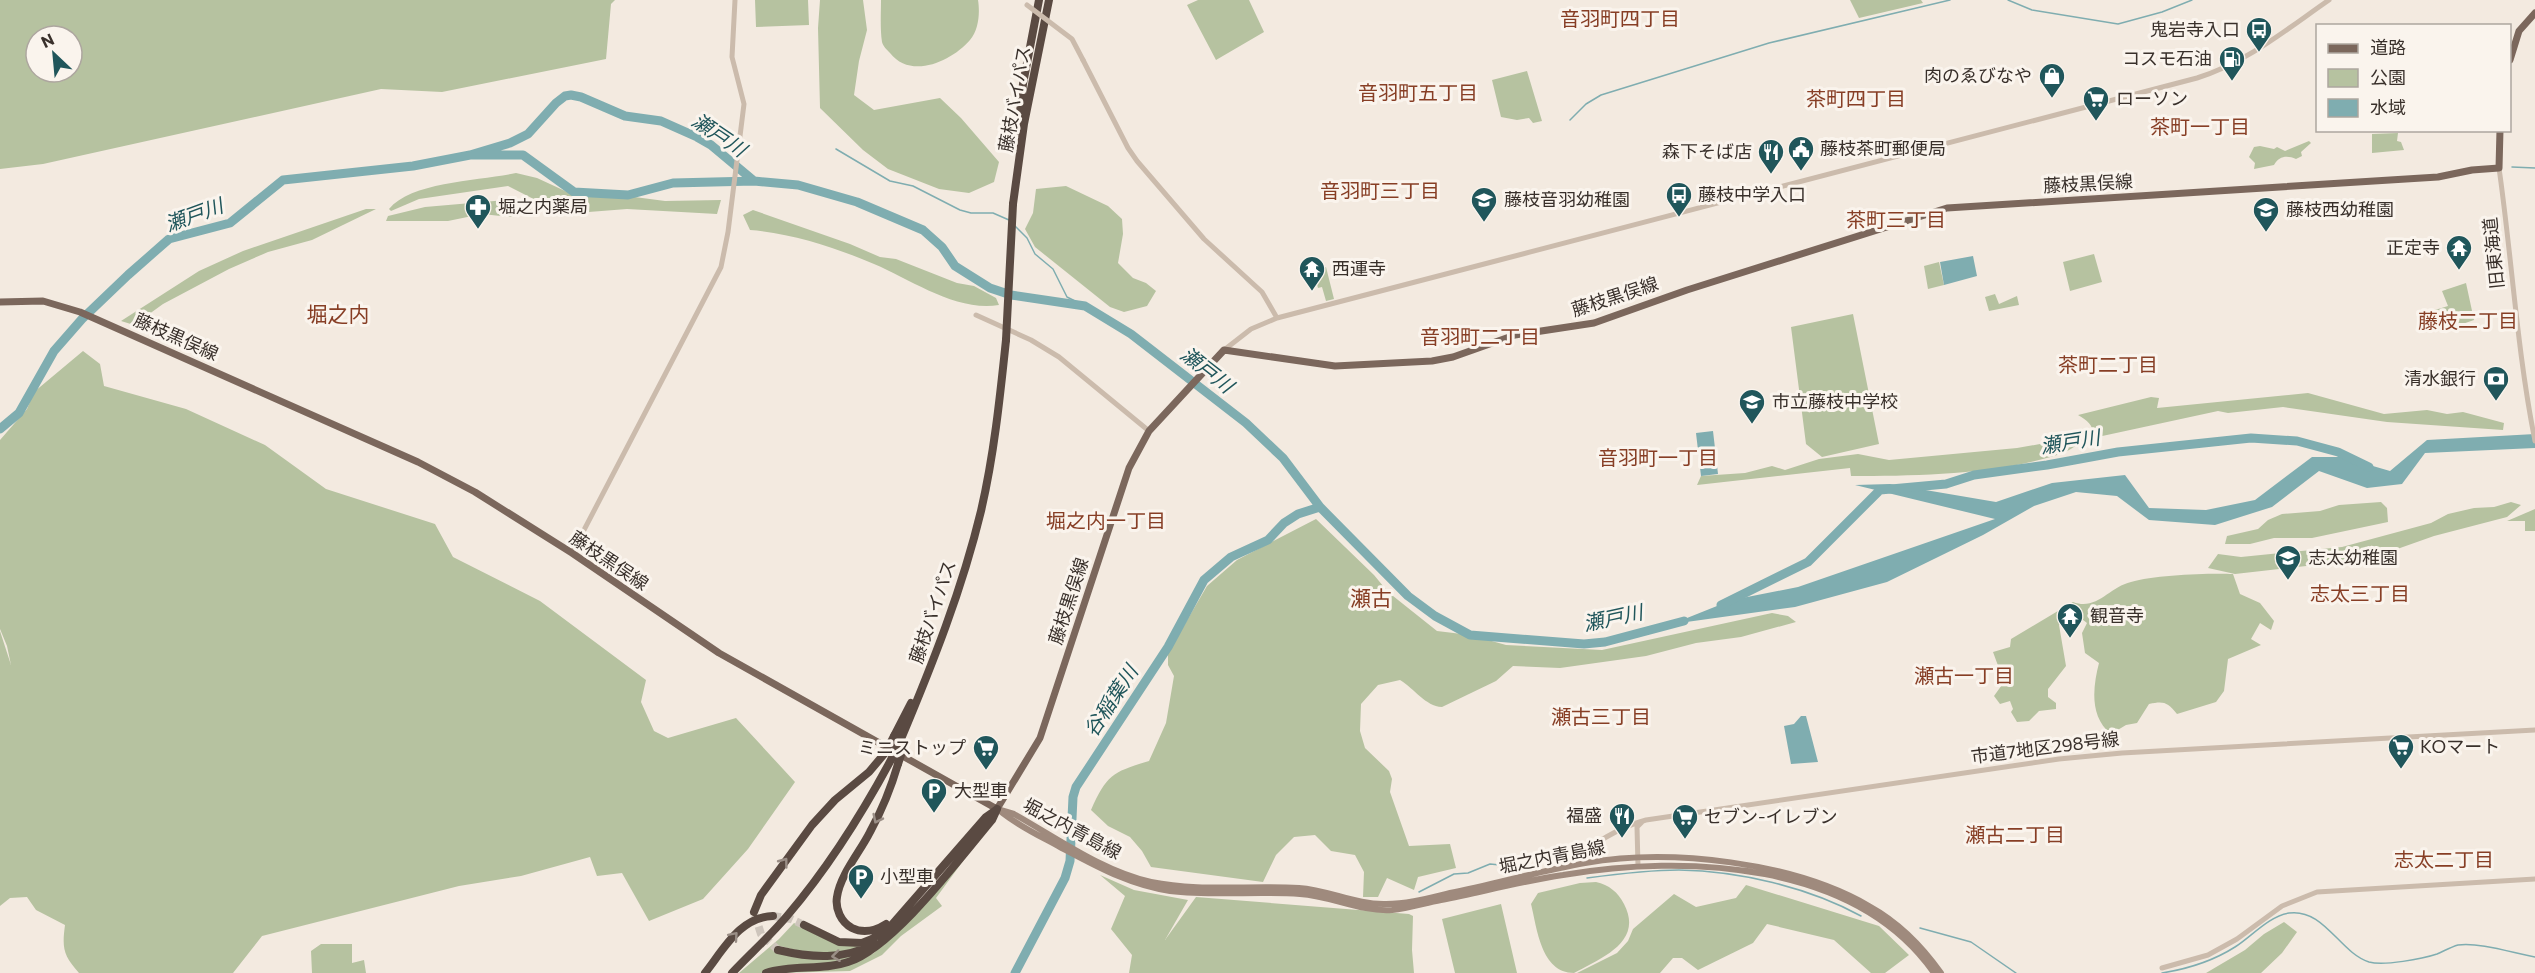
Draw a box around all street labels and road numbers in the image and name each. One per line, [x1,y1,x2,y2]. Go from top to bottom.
street label: 藤枝バイパス [994,44,1034,154]
street label: 藤枝黒俣線 [2042,170,2133,196]
street label: 旧東海道 [2478,216,2508,290]
street label: 藤枝黒俣線 [1568,272,1661,320]
street label: 藤枝黒俣線 [131,308,222,364]
street label: 藤枝黒俣線 [566,526,653,594]
street label: 藤枝黒俣線 [1044,554,1092,647]
street label: 藤枝バイパス [904,557,960,666]
street label: 市道7地区298号線 [1969,727,2120,767]
street label: 堀之内青島線 [1020,793,1125,863]
street label: 堀之内青島線 [1497,835,1607,877]

